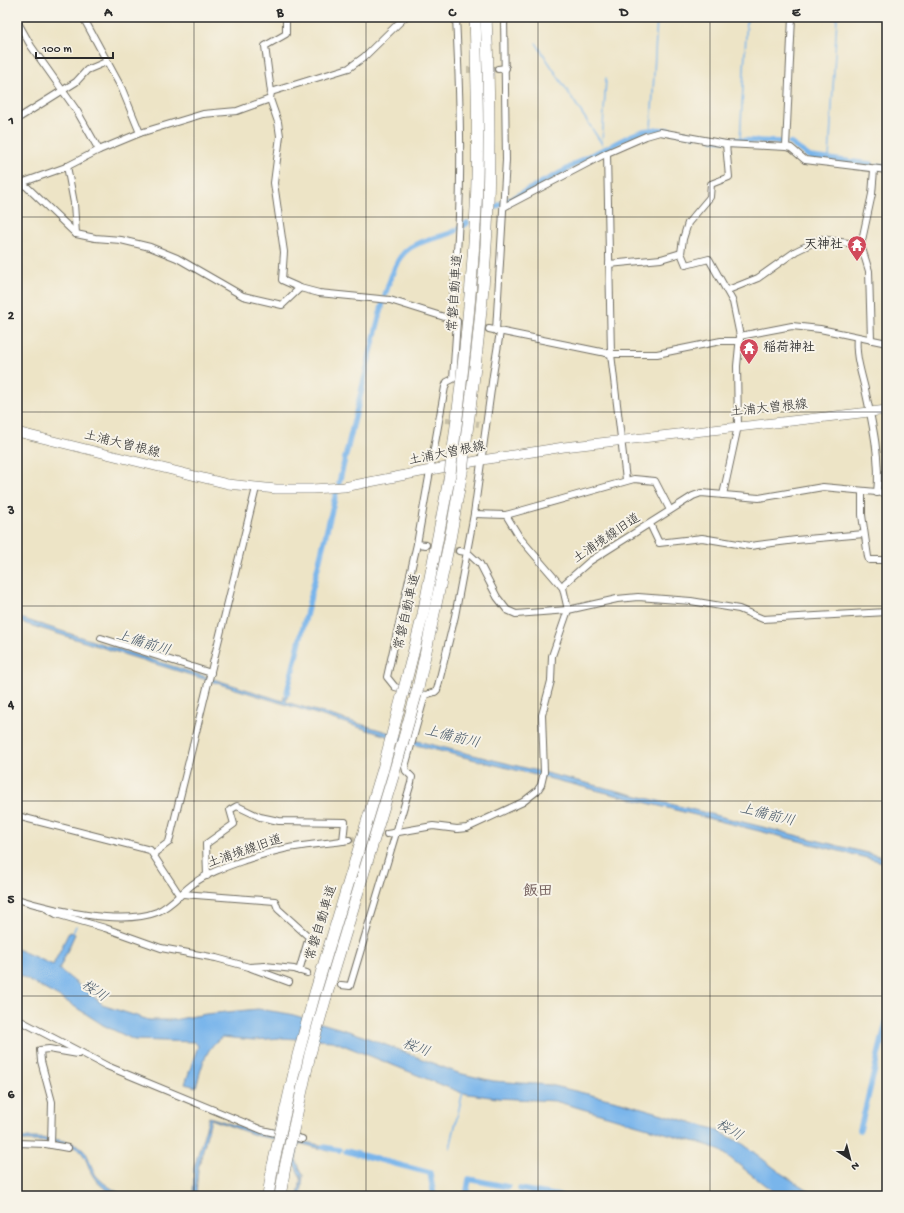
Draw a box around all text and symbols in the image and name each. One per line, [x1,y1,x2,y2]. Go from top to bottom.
text: A [103,6,113,21]
text: B [276,6,285,21]
text: C [447,6,457,21]
text: D [619,6,629,21]
text: E [792,6,801,21]
scale bar [36,34,113,60]
text: 100 m [41,43,72,57]
text: 1 [7,114,14,129]
temple icon: 天神社 [846,234,868,262]
place label: 天神社 [804,237,843,253]
street label: 常磐自動車道 [446,254,466,332]
text: 2 [8,309,15,324]
temple icon: 稲荷神社 [738,337,760,365]
place label: 稲荷神社 [763,340,815,356]
street label: 土浦大曽根線 [729,396,810,421]
street label: 土浦大曽根線 [82,427,163,462]
street label: 土浦大曽根線 [407,438,488,469]
text: 3 [7,504,15,519]
street label: 土浦境線旧道 [570,511,644,567]
street label: 常磐自動車道 [392,572,424,652]
water label: 上備前川 [114,627,173,660]
text: 4 [7,698,15,713]
water label: 上備前川 [423,722,481,753]
water label: 上備前川 [738,800,796,831]
street label: 土浦境線旧道 [206,832,284,872]
district label: 飯田 [523,883,553,901]
street label: 常磐自動車道 [303,884,341,962]
text: 5 [8,893,15,908]
water label: 桜川 [78,977,110,1007]
water label: 桜川 [400,1036,432,1062]
text: 6 [8,1088,15,1103]
water label: 桜川 [713,1117,745,1145]
north arrow [830,1139,870,1179]
text: N [848,1159,861,1172]

